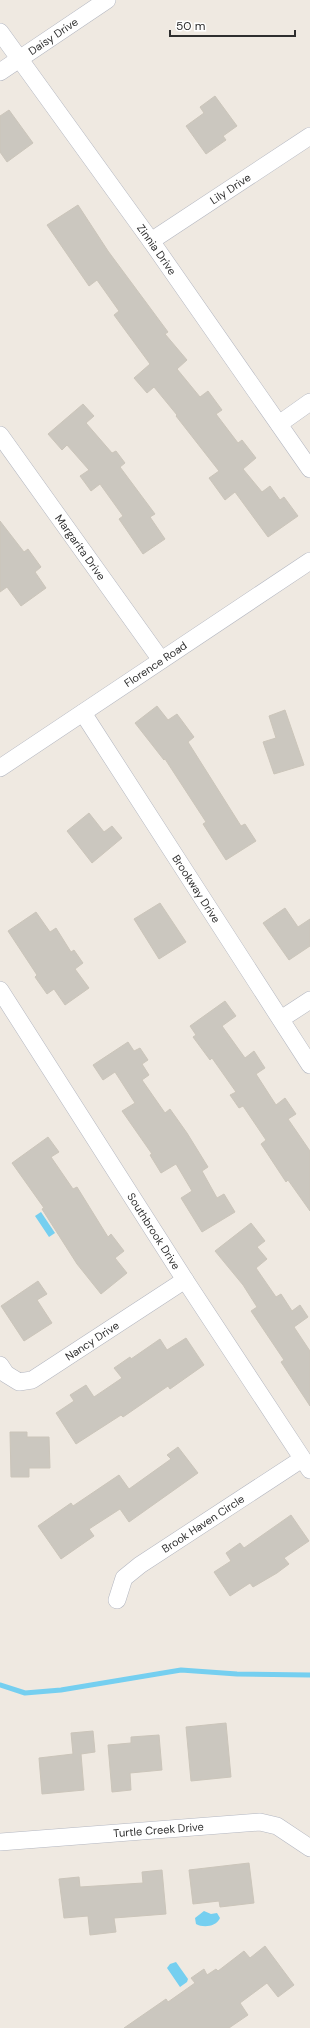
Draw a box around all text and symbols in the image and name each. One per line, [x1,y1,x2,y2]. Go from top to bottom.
scale bar [170,12,295,38]
street label: Daisy Drive [26,15,81,58]
text: 50 m [176,18,205,34]
street label: Lily Drive [207,170,253,207]
street label: Zinnia Drive [134,221,179,277]
street label: Margarita Drive [52,512,109,583]
street label: Florence Road [122,638,190,690]
street label: Brookway Drive [169,852,223,925]
street label: Southbrook Drive [124,1190,183,1272]
street label: Nancy Drive [63,1318,122,1363]
street label: Brook Haven Circle [159,1492,247,1556]
street label: Turtle Creek Drive [113,1819,204,1840]

